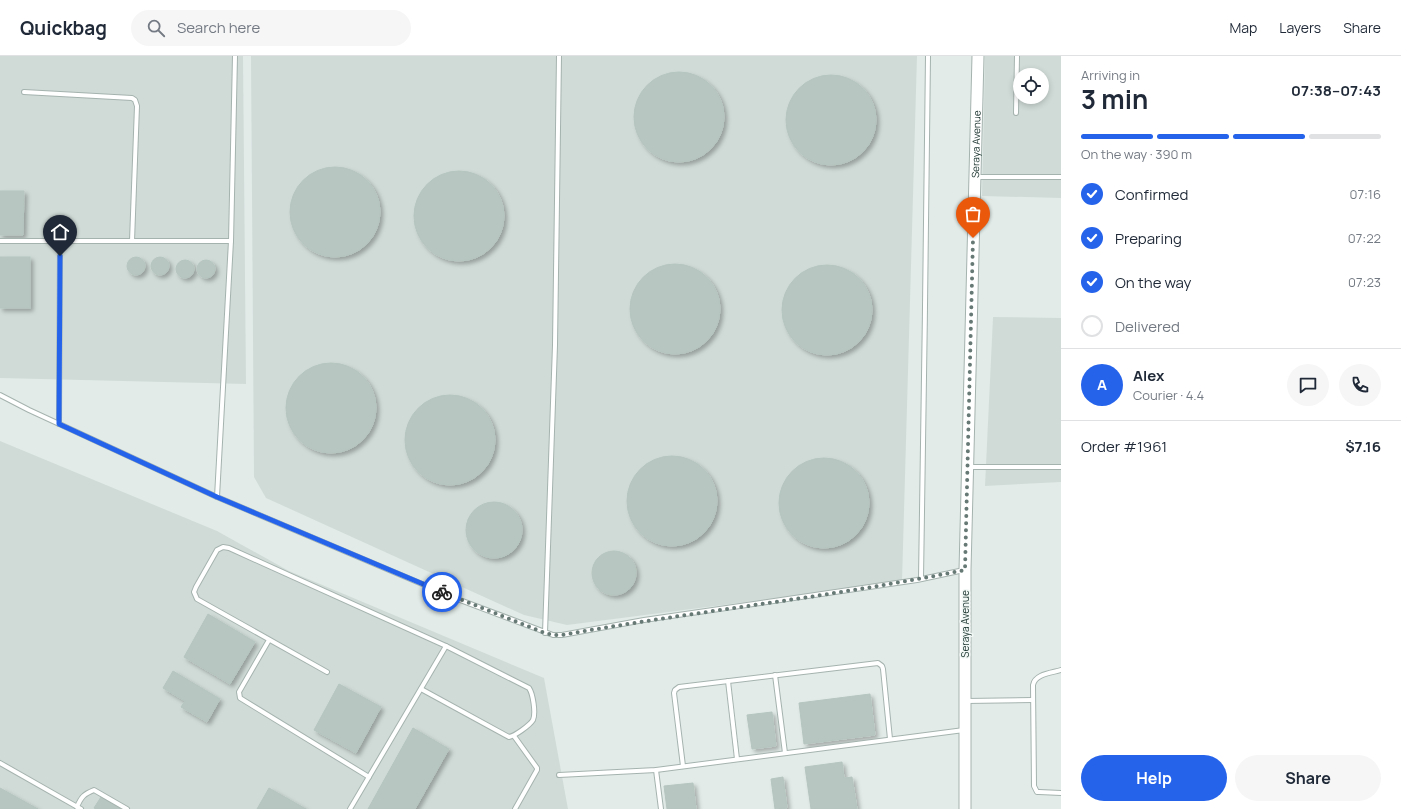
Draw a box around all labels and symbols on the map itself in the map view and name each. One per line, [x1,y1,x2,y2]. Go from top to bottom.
street label: Seraya Avenue [968,110,984,178]
pin [956,197,990,238]
pin [43,215,77,256]
courier [422,572,462,612]
street label: Seraya Avenue [958,590,972,658]

